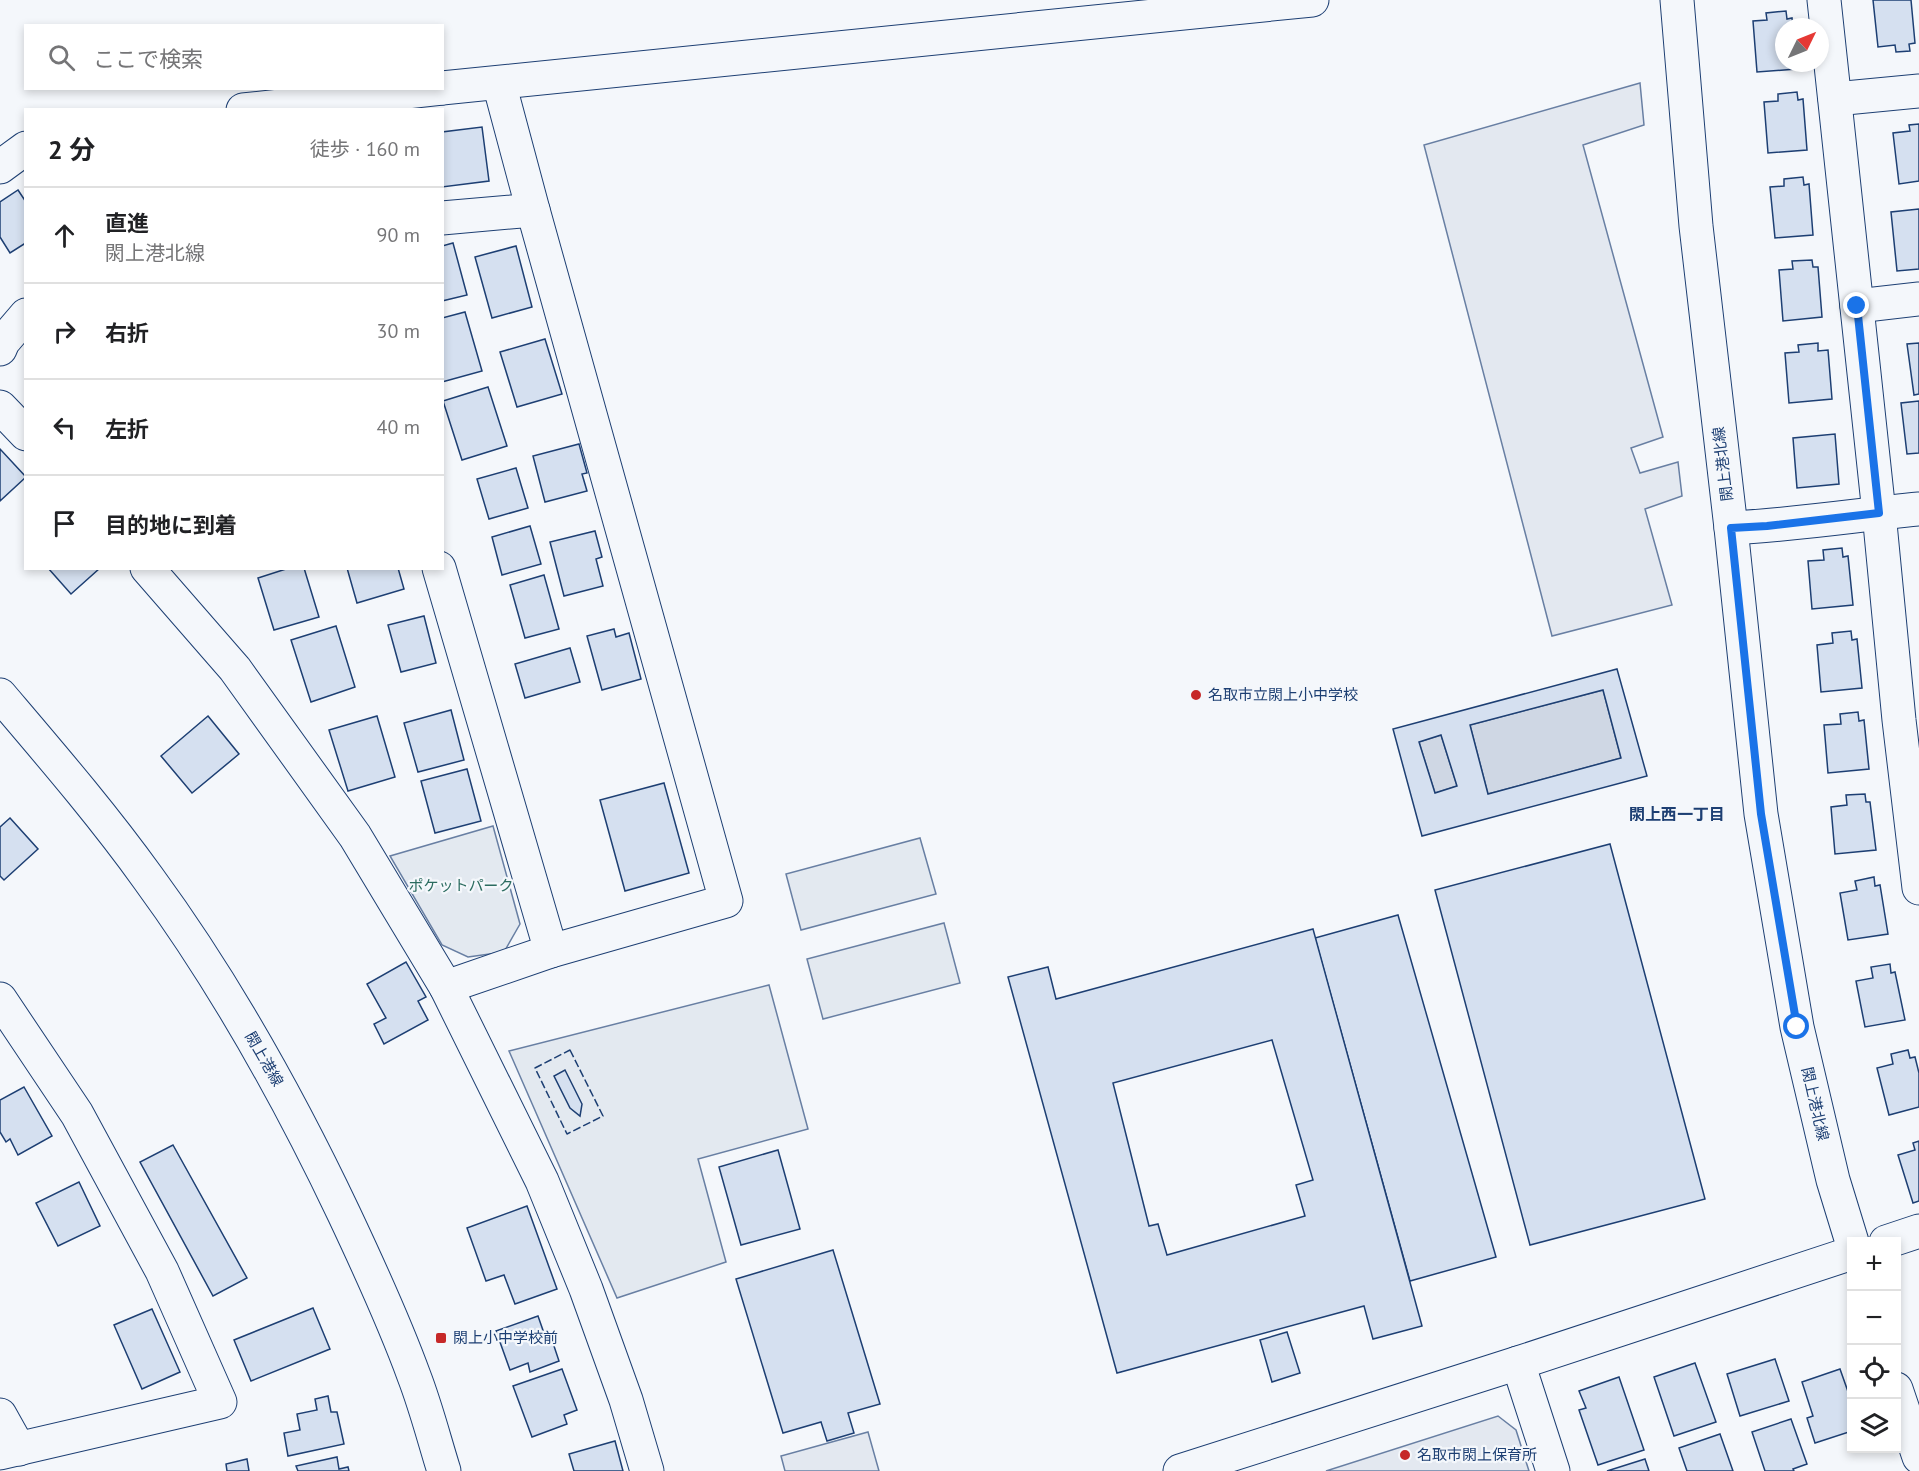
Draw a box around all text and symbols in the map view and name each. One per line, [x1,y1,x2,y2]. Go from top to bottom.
north arrow [1775,18,1829,72]
search box [24,24,444,90]
icon: search [45,41,78,74]
text: ここで検索 [93,45,203,73]
text: 2 分 [48,133,95,166]
text: 徒歩 · 160 m [310,136,420,162]
text: 直進 [105,209,149,237]
icon: ahead [48,219,81,252]
text: 90 m [377,222,420,248]
text: 閖上港北線 [105,240,205,266]
route end [1843,292,1869,318]
icon: right [48,315,81,348]
text: 30 m [377,318,420,344]
text: 右折 [105,319,149,347]
icon: left [48,411,81,444]
text: 40 m [377,414,420,440]
text: 左折 [105,415,149,443]
street label: 閖上港北線 [1709,426,1737,502]
icon: arrive [48,507,81,540]
text: 目的地に到着 [105,511,237,539]
place label: 名取市立閖上小中学校 [1208,685,1358,704]
marker: 名取市立閖上小中学校 [1189,688,1203,702]
district label: 閖上西一丁目 [1629,804,1725,824]
park label: ポケットパーク [408,876,514,895]
route start [1783,1013,1809,1039]
street label: 閖上港線 [241,1028,288,1089]
street label: 閖上港北線 [1798,1065,1833,1143]
map controls [1847,1237,1901,1453]
button: + [1847,1237,1901,1291]
button: − [1847,1291,1901,1345]
place label: 閖上小中学校前 [453,1328,558,1347]
marker: 閖上小中学校前 [434,1331,448,1345]
button: locate [1847,1345,1901,1399]
button: layers [1847,1399,1901,1453]
place label: 名取市閖上保育所 [1417,1445,1537,1464]
marker: 名取市閖上保育所 [1398,1448,1412,1462]

